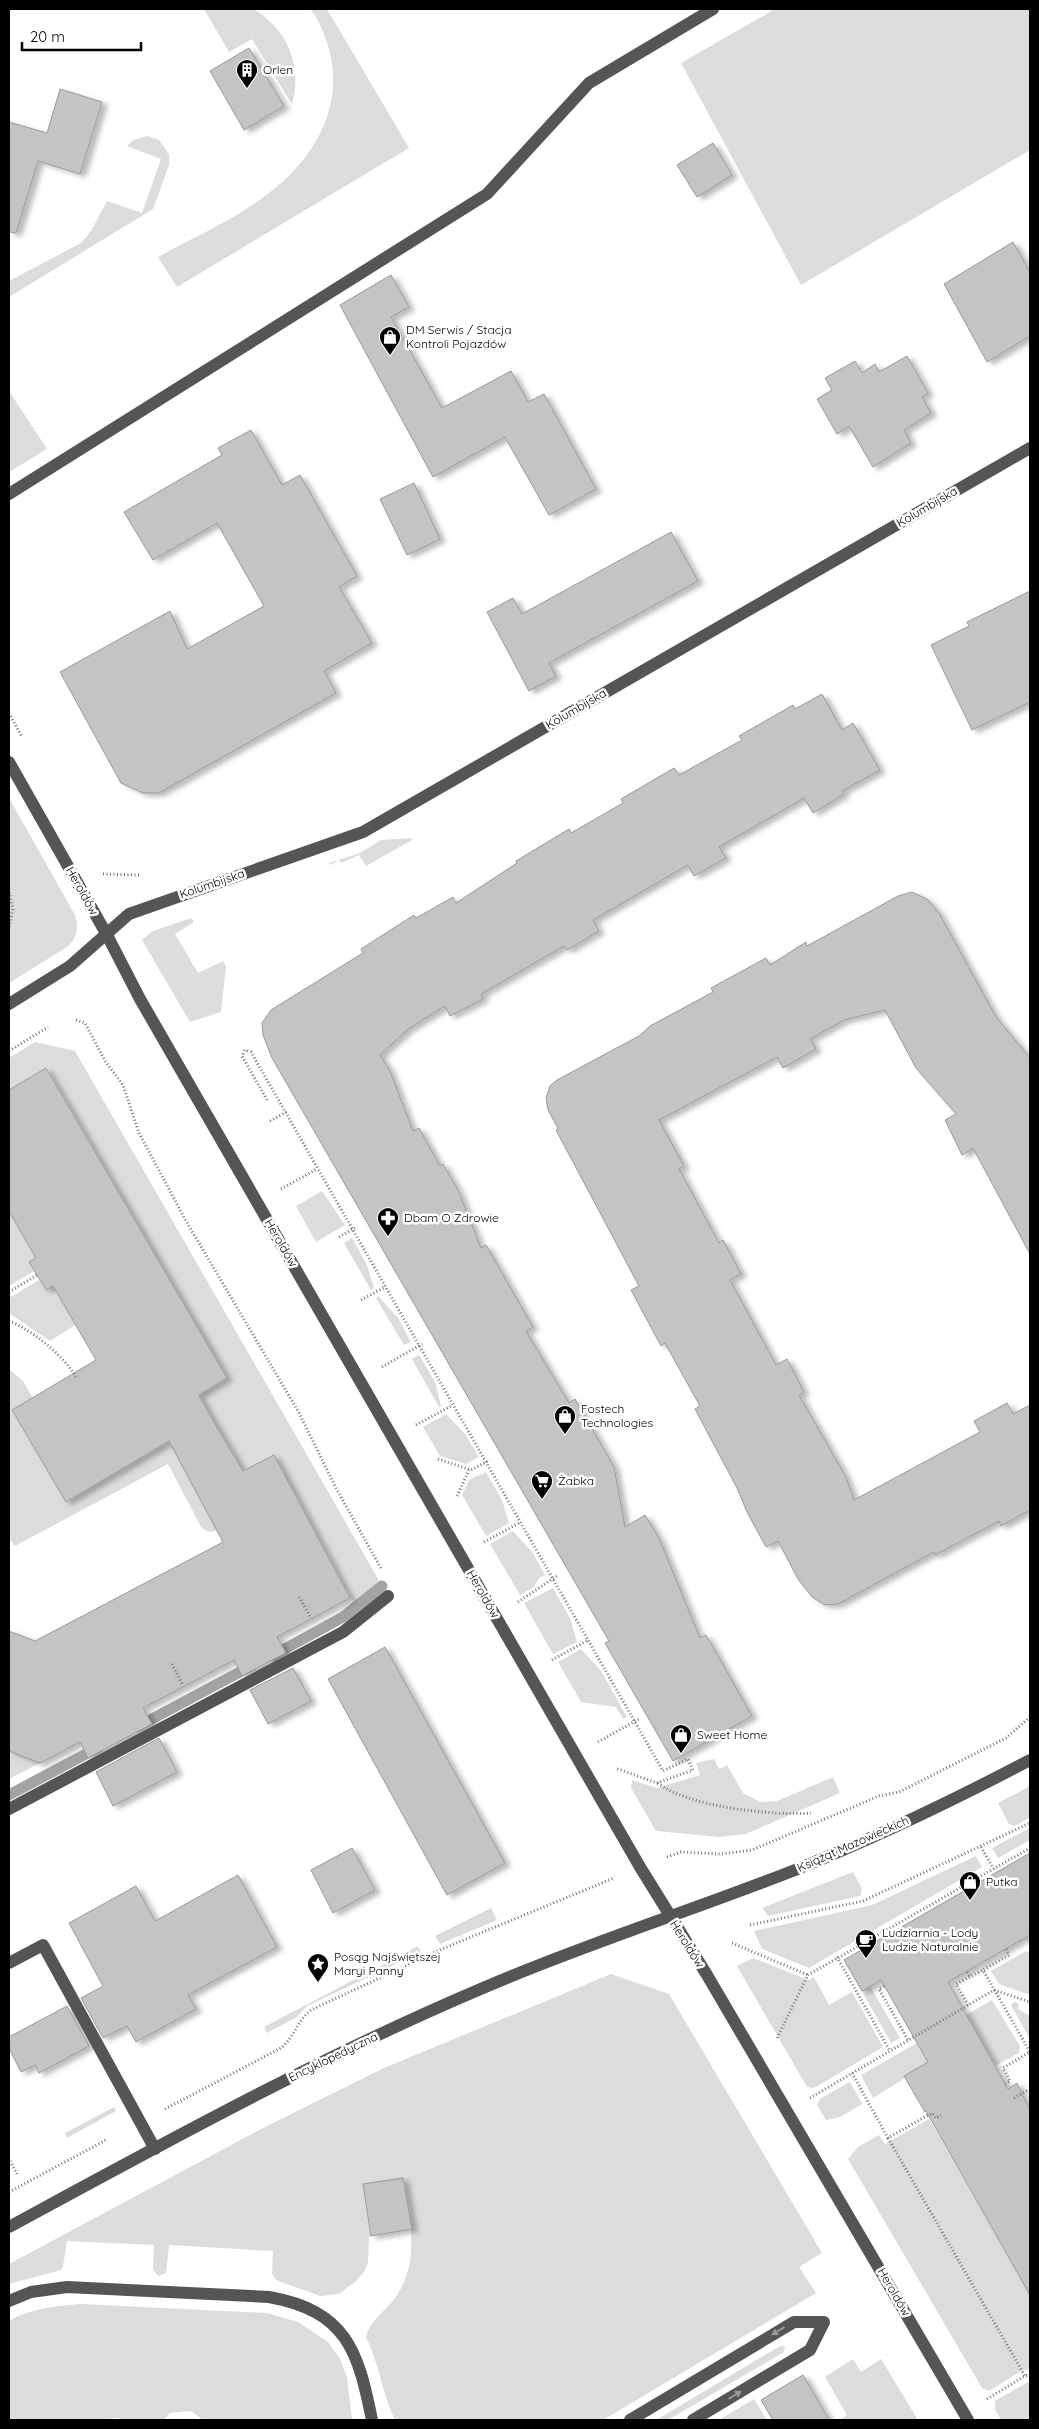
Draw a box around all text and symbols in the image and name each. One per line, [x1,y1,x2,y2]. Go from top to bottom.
scale bar [22,20,141,52]
text: 20 m [30,27,65,46]
building icon: Orlen [235,58,259,89]
place label: Orlen [263,62,293,77]
place label: DM Serwis / Stacja Kontroli Pojazdów [406,322,511,351]
shop icon: DM Serwis / Stacja Kontroli Pojazdów [378,325,402,356]
street label: Kolumbijska [894,483,960,530]
street label: Kolumbijska [543,685,609,732]
street label: Heroldów [63,864,102,918]
street label: Kolumbijska [177,865,246,902]
pharmacy icon: Dbam O Zdrowie [376,1206,400,1237]
place label: Dbam O Zdrowie [404,1210,499,1225]
street label: Heroldów [262,1216,301,1270]
place label: Fostech Technologies [581,1401,654,1430]
shop icon: Fostech Technologies [553,1404,577,1435]
supermarket icon: Żabka [530,1469,554,1500]
place label: Żabka [558,1473,594,1488]
street label: Heroldów [464,1567,503,1621]
shop icon: Sweet Home [669,1723,693,1754]
place label: Sweet Home [697,1727,768,1742]
street label: Książąt Mazowieckich [795,1812,911,1875]
shop icon: Putka [958,1870,982,1901]
place label: Putka [986,1874,1018,1889]
street label: Heroldów [667,1917,708,1970]
place label: Ludziarnia - Lody Ludzie Naturalnie [882,1925,979,1954]
cafe icon: Ludziarnia - Lody Ludzie Naturalnie [854,1928,878,1959]
place label: Posąg Najświętszej Maryi Panny [334,1949,441,1978]
place icon: Posąg Najświętszej Maryi Panny [306,1952,330,1983]
street label: Encyklopedyczna [286,2028,380,2085]
street label: Heroldów [875,2265,914,2319]
one-way arrow [772,2327,785,2336]
one-way arrow [728,2391,741,2400]

